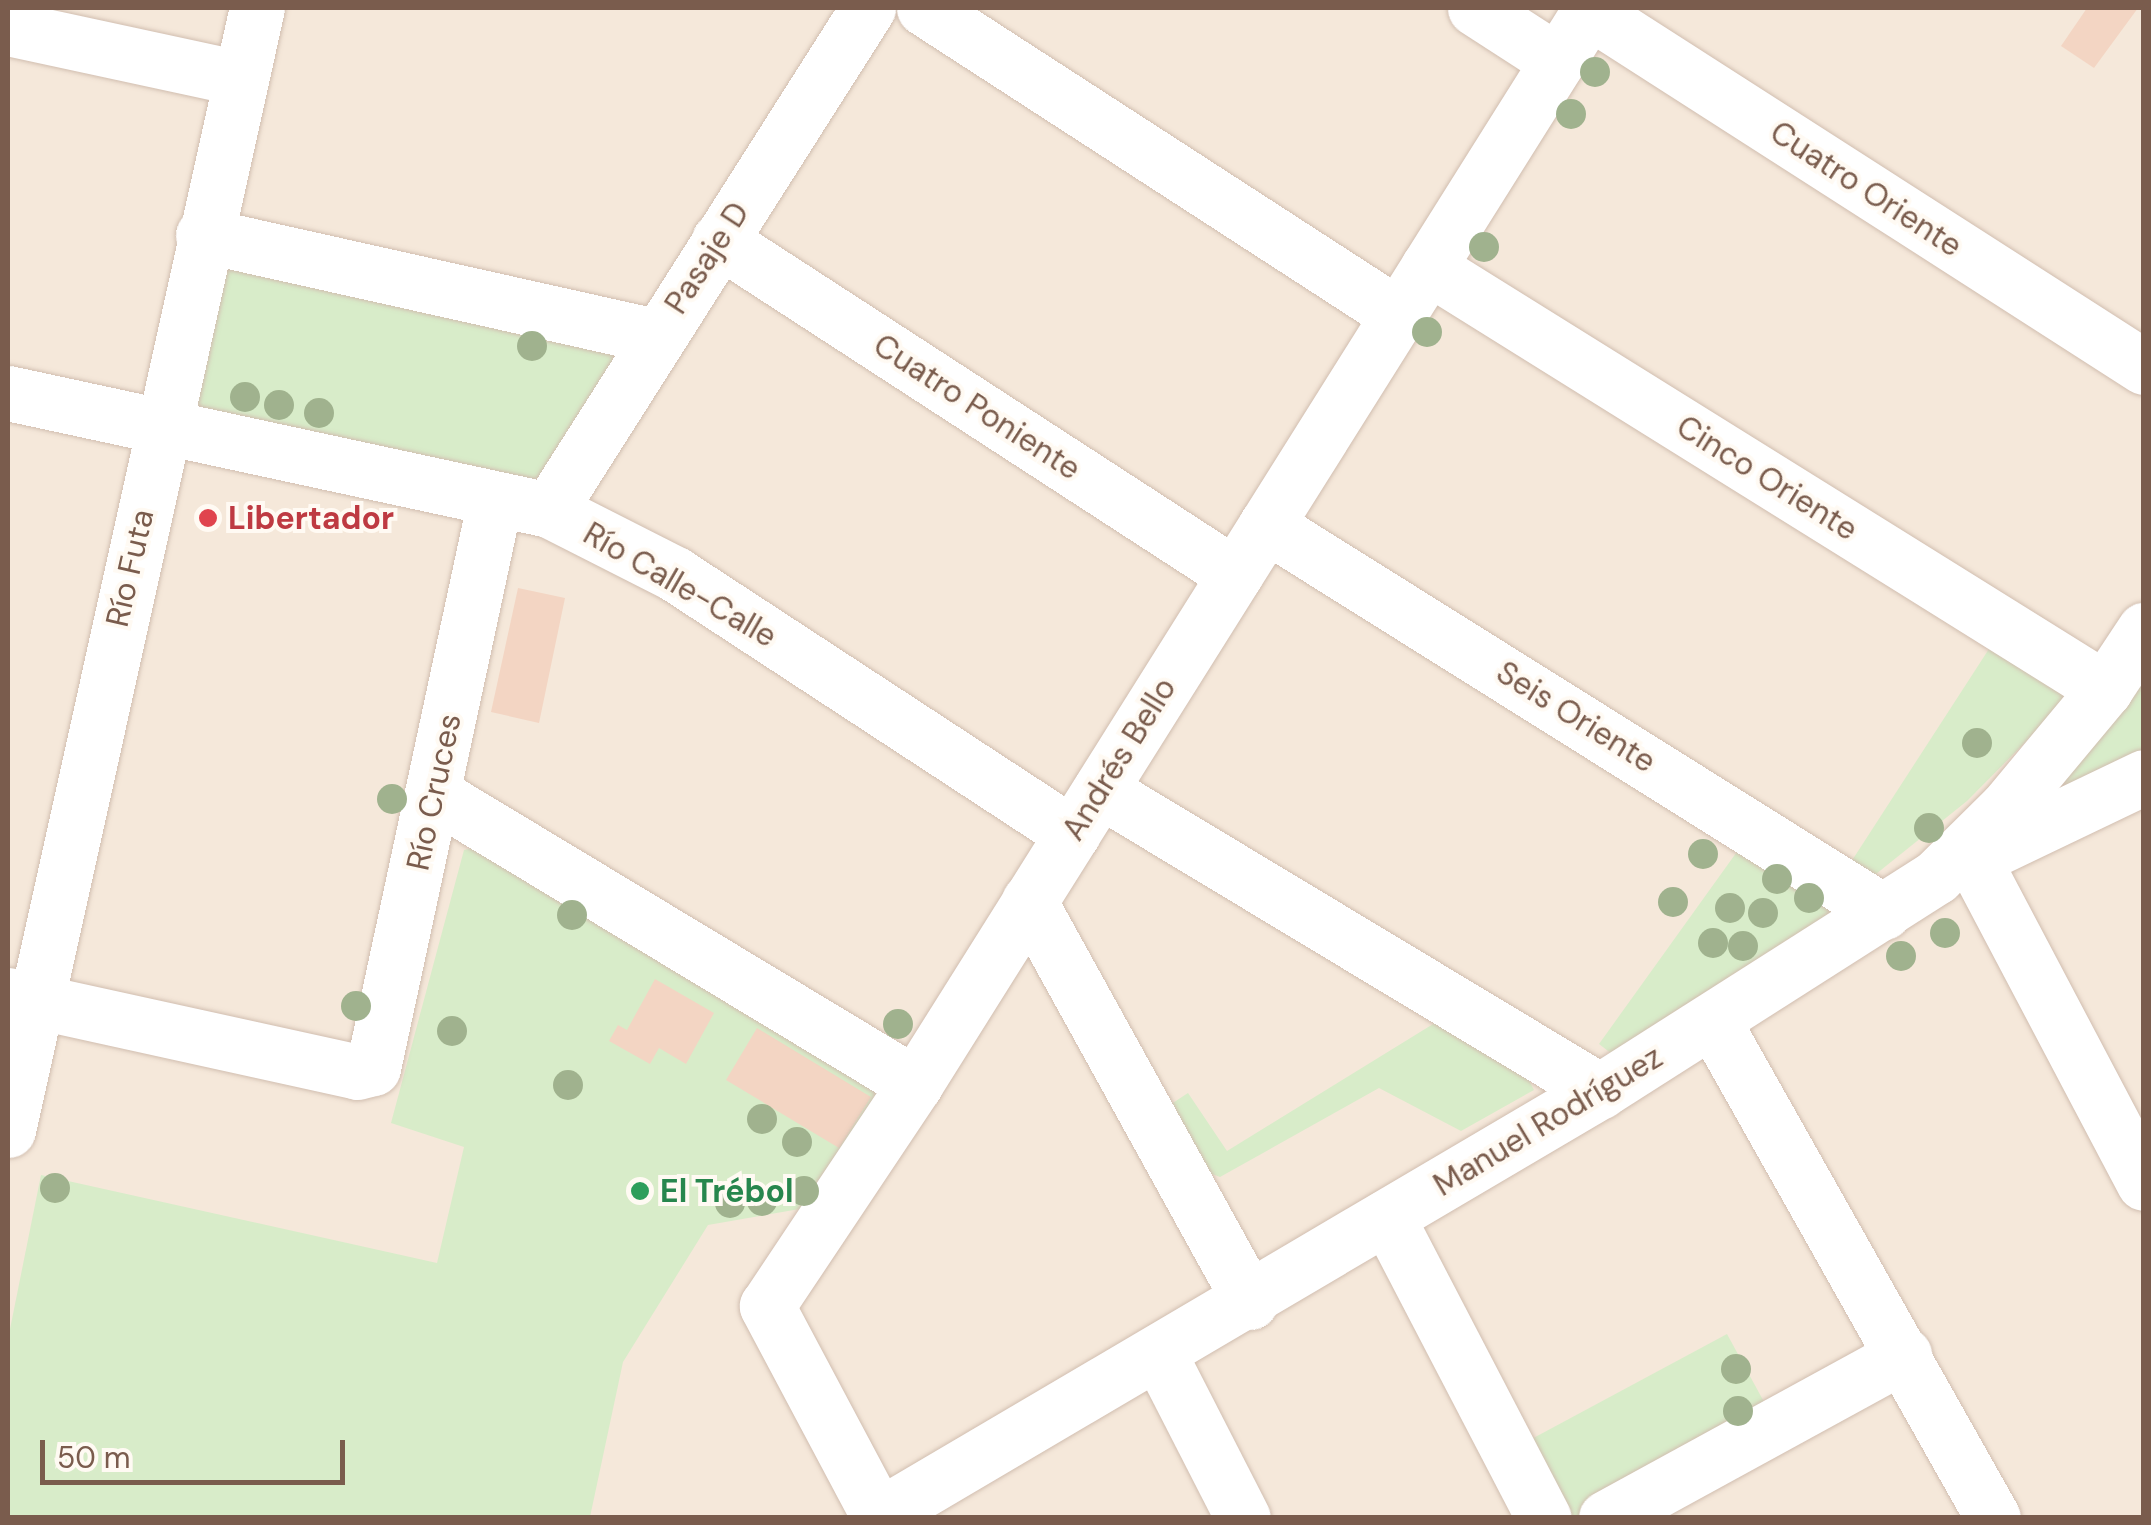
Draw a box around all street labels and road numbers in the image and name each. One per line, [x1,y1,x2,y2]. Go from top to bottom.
street label: Cuatro Oriente [1763,113,1969,265]
street label: Pasaje D [657,195,757,321]
street label: Cuatro Poniente [866,326,1088,488]
street label: Cinco Oriente [1670,407,1864,549]
street label: Río Futa [98,506,162,630]
street label: Río Calle-Calle [577,514,783,656]
street label: Seis Oriente [1489,653,1663,781]
street label: Andrés Bello [1054,671,1184,847]
street label: Río Cruces [399,710,469,874]
street label: Manuel Rodríguez [1427,1038,1669,1204]

